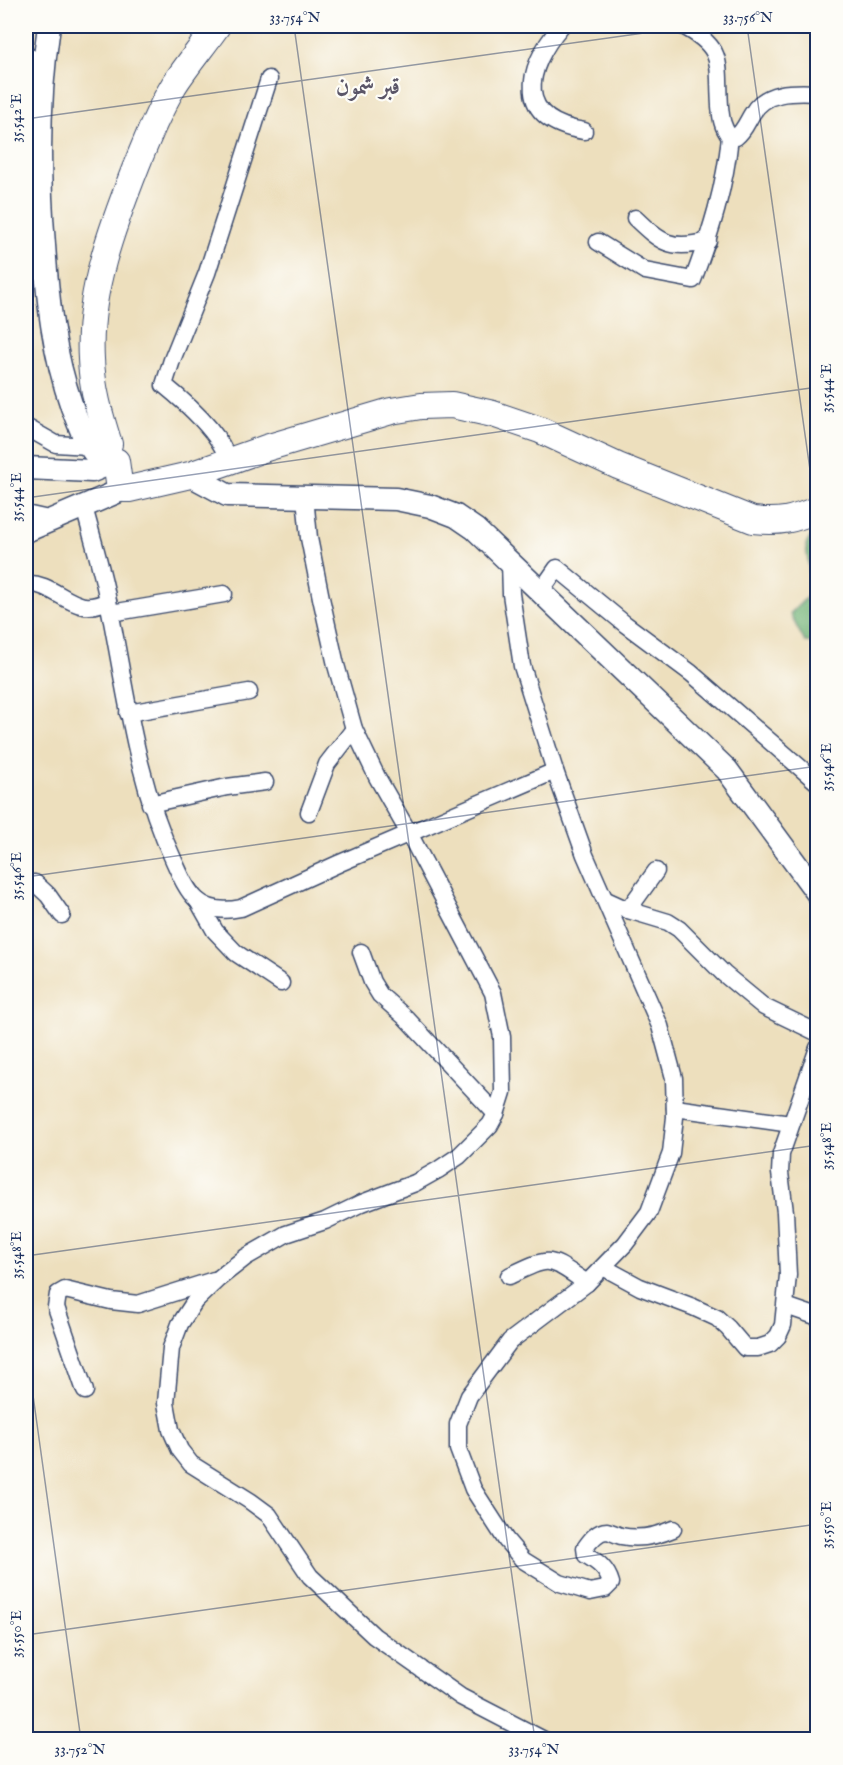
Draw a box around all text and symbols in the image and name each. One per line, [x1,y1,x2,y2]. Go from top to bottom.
text: 33.754°N [269,8,321,27]
text: 33.756°N [723,8,773,27]
district label: قبر شمون [336,72,400,103]
text: 35.542°E [7,93,26,143]
text: 35.544°E [817,363,836,413]
text: 35.544°E [7,472,26,522]
text: 35.546°E [817,743,836,791]
text: 35.546°E [7,852,26,900]
text: 35.548°E [817,1122,836,1170]
text: 35.548°E [7,1231,26,1279]
text: 35.550°E [817,1501,836,1549]
text: 35.550°E [7,1610,26,1658]
text: 33.752°N [55,1740,105,1759]
text: 33.754°N [508,1740,560,1759]

